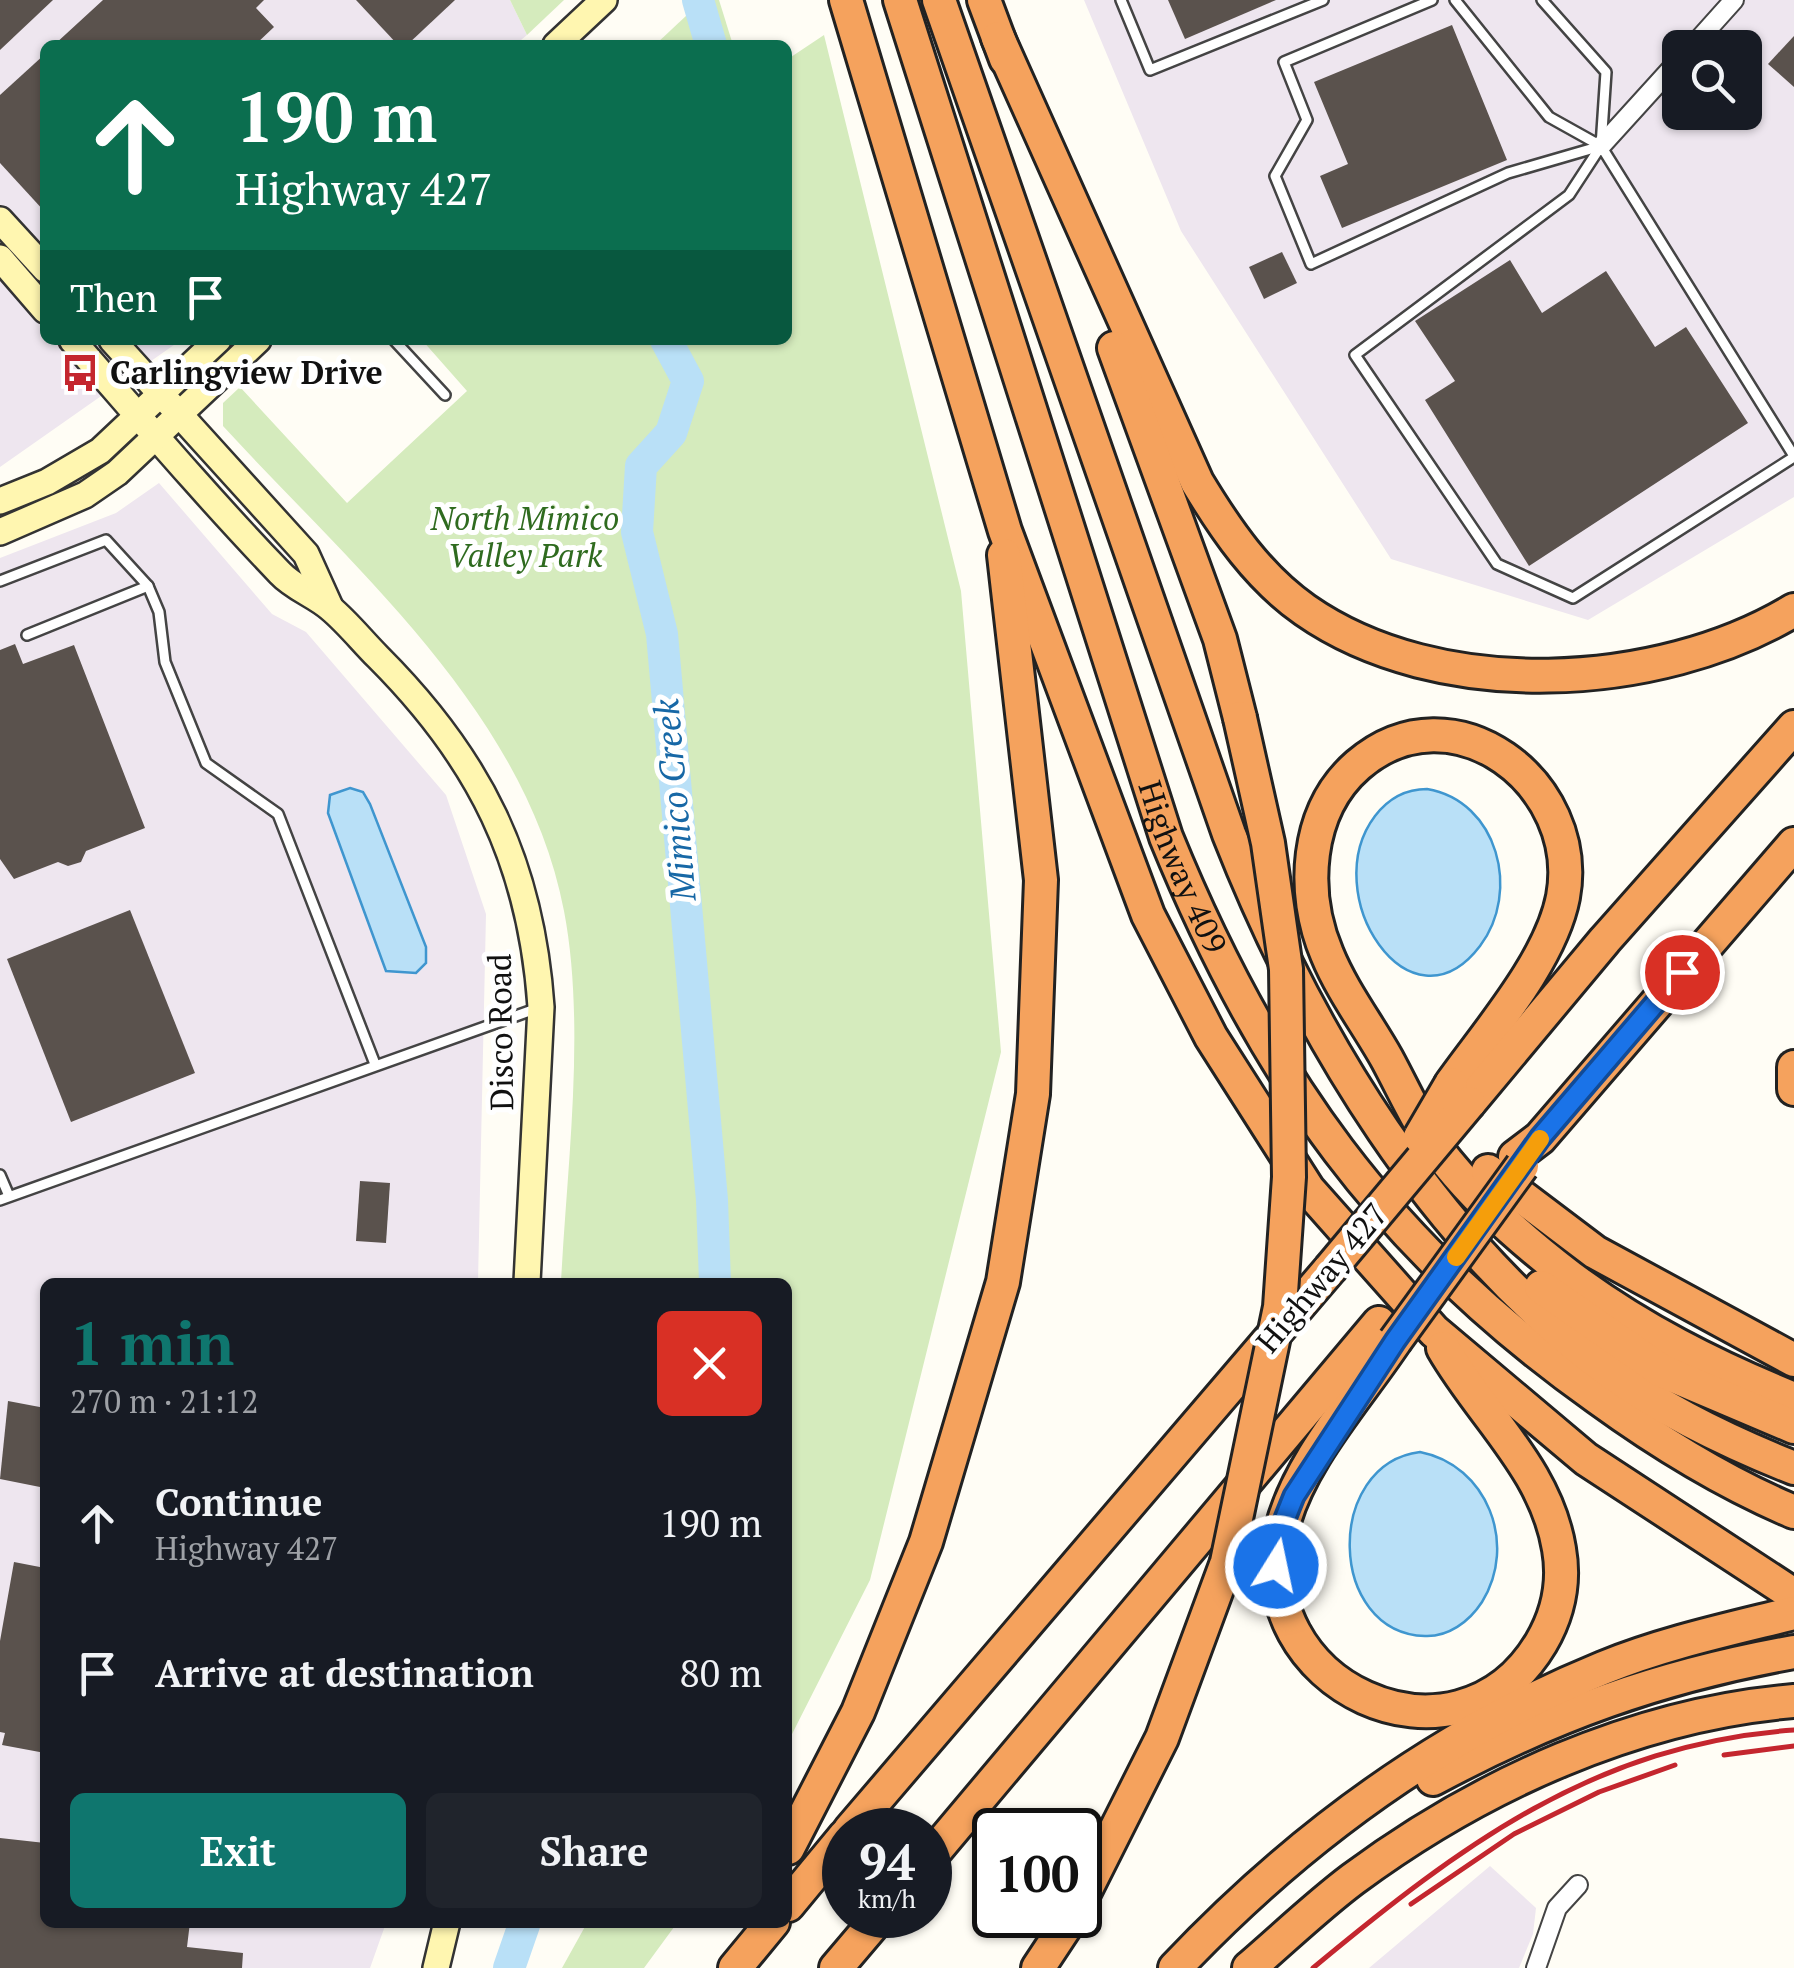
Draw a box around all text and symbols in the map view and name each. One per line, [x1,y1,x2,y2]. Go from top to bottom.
map controls [1662,30,1762,130]
button: search [1662,30,1762,130]
text: 190 m [235,69,437,162]
icon: ahead [70,80,200,210]
text: Highway 427 [235,158,493,218]
icon: arrive [178,270,233,325]
text: Then [70,273,158,323]
place label: Carlingview Drive [110,351,383,393]
bus stop icon: Carlingview Drive [59,352,101,394]
park label: North Mimico Valley Park [430,497,619,576]
water label: Mimico Creek [642,697,706,904]
street label: Highway 409 [1129,775,1237,960]
pin [1640,930,1725,1015]
icon: arrive [1655,945,1710,1000]
street label: Disco Road [478,953,522,1111]
street label: Highway 427 [1246,1194,1396,1361]
text: 1 min [70,1303,234,1382]
button: close [657,1311,762,1416]
text: 270 m · 21:12 [70,1380,258,1422]
text: Continue [155,1477,322,1527]
icon: ahead [70,1496,125,1551]
text: 190 m [659,1498,762,1548]
position arrow [1224,1514,1328,1618]
text: Highway 427 [155,1527,338,1569]
icon: arrive [70,1646,125,1701]
text: Arrive at destination [155,1648,534,1698]
text: 80 m [679,1648,762,1698]
button: Exit [70,1793,406,1908]
button: Share [426,1793,762,1908]
speed limit sign: 100 [972,1808,1102,1938]
text: 94 [859,1828,915,1894]
text: km/h [858,1882,916,1915]

